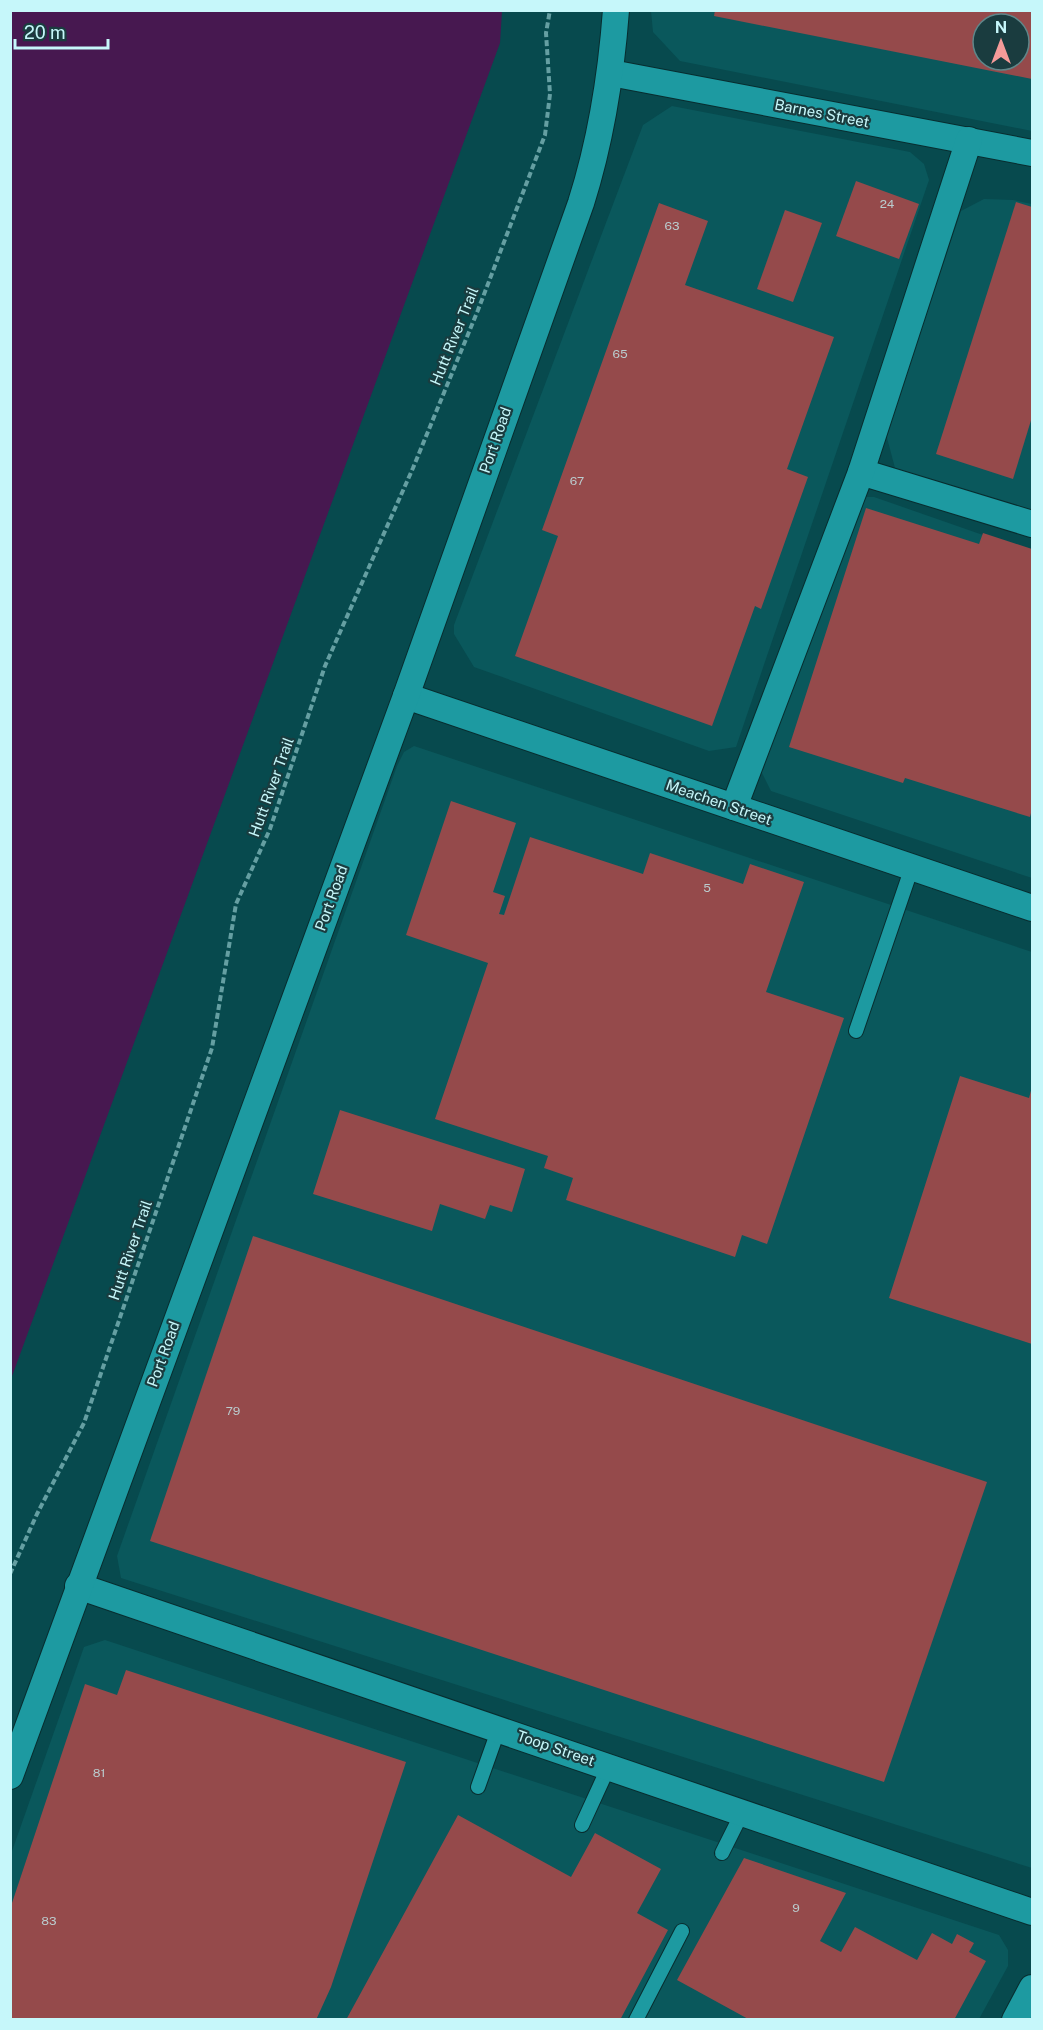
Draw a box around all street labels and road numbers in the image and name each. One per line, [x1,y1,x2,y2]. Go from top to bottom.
street label: Barnes Street [773,95,871,131]
street label: Hutt River Trail [427,284,481,388]
street label: Port Road [476,405,514,475]
street label: Hutt River Trail [245,735,297,839]
street label: Meachen Street [664,776,774,828]
street label: Port Road [311,863,351,933]
street label: Hutt River Trail [105,1198,155,1302]
street label: Port Road [143,1319,183,1389]
street label: Toop Street [515,1727,597,1769]

